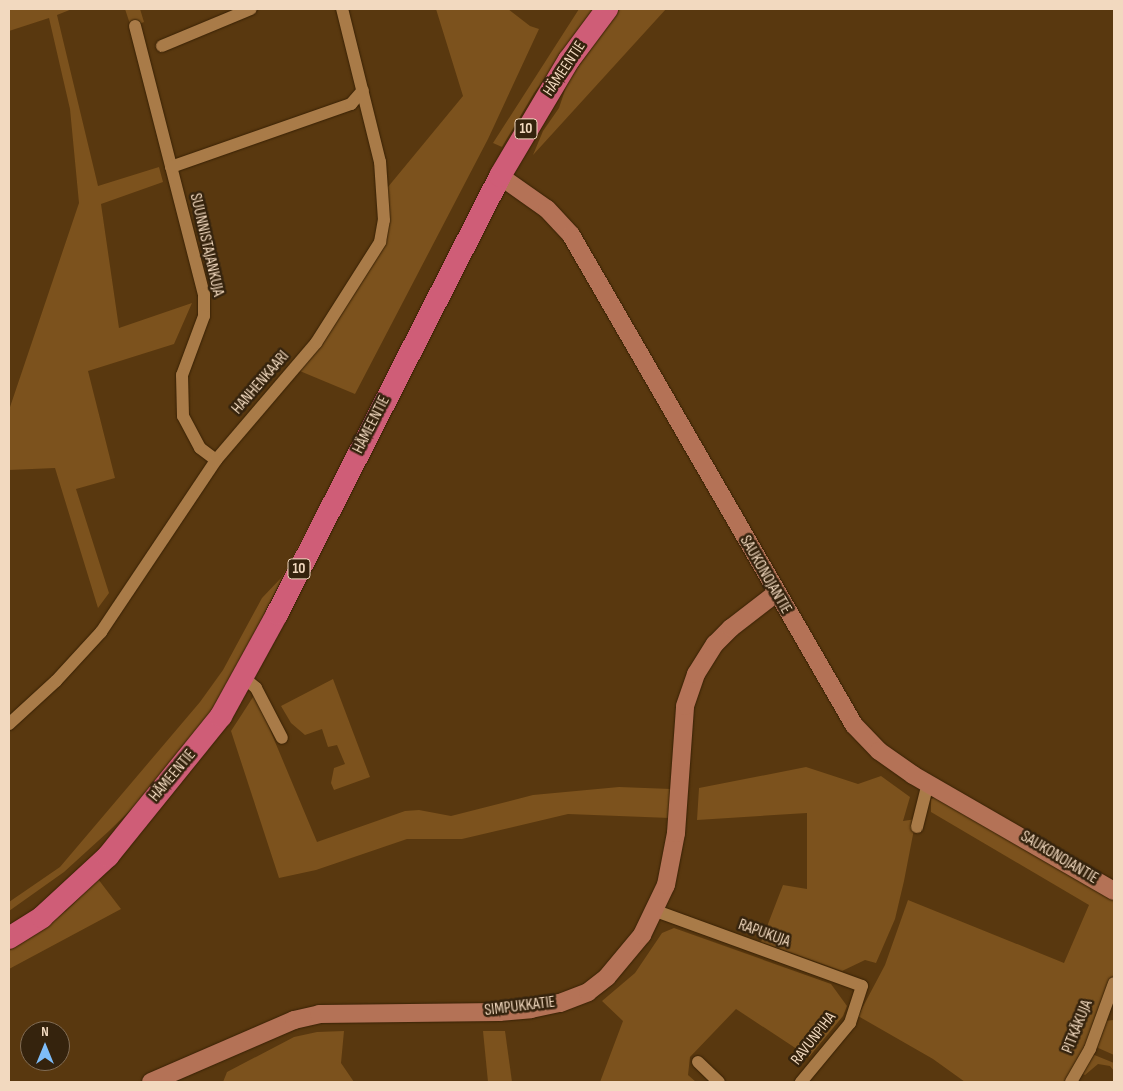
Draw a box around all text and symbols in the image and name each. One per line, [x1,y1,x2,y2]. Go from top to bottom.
street label: HÄMEENTIE [540,38,590,100]
road number: 10 [514,116,538,142]
street label: SUUNNISTAJANKUJA [185,192,227,298]
street label: HANHENKAARI [228,347,294,419]
street label: HÄMEENTIE [349,393,395,457]
street label: SAUKONOJANTIE [735,533,795,617]
road number: 10 [286,556,312,582]
street label: HÄMEENTIE [146,746,200,806]
street label: SAUKONOJANTIE [1017,827,1101,889]
street label: RAPUKUJA [735,916,793,952]
street label: SIMPUKKATIE [483,993,557,1021]
street label: PITKÄKUJA [1059,998,1097,1056]
street label: RAVUNPIHA [787,1009,841,1069]
north arrow [20,1021,70,1071]
text: N [41,1023,49,1040]

